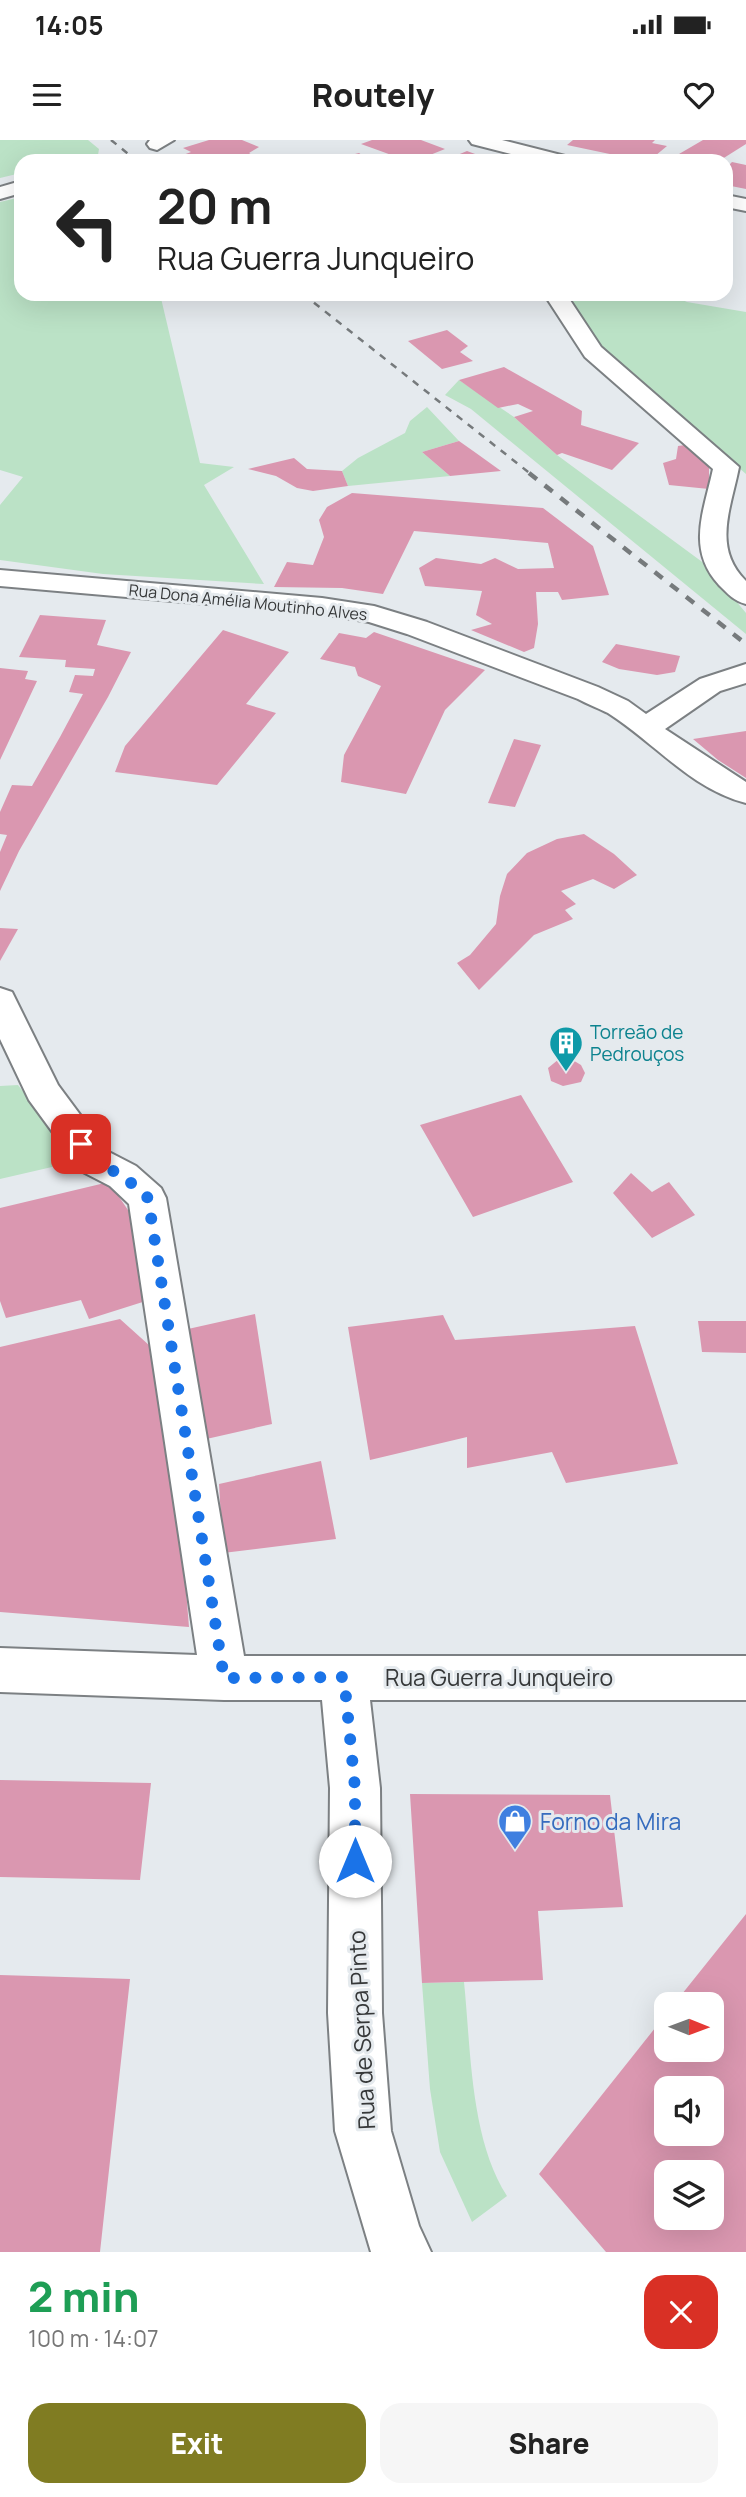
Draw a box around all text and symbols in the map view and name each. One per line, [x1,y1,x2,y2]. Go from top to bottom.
text: 14:05 [35,7,103,43]
text: Routely [312,73,434,117]
icon: menu [28,76,66,114]
icon: heart [680,76,718,114]
text: 20 m [157,172,272,239]
icon: left [42,182,133,273]
text: Rua Guerra Junqueiro [157,236,474,280]
street label: Rua Dona Amélia Moutinho Alves [128,579,368,625]
place label: Torreão de Pedrouços [590,1019,684,1067]
building icon: Torreão de Pedrouços [547,1024,585,1073]
pin [51,1114,111,1174]
icon: arrive [62,1125,100,1163]
street label: Rua Guerra Junqueiro [385,1661,613,1693]
shop icon: Forno da Mira [496,1802,534,1851]
place label: Forno da Mira [540,1805,681,1837]
position arrow [318,1824,392,1898]
street label: Rua de Serpa Pinto [340,1930,382,2130]
north arrow [654,1992,724,2062]
map controls [654,1992,724,2230]
button: sound [654,2076,724,2146]
button: layers [654,2160,724,2230]
text: 2 min [28,2267,139,2325]
button: close [644,2275,718,2349]
text: 100 m · 14:07 [28,2322,159,2354]
button: Exit [28,2403,366,2483]
button: Share [380,2403,718,2483]

